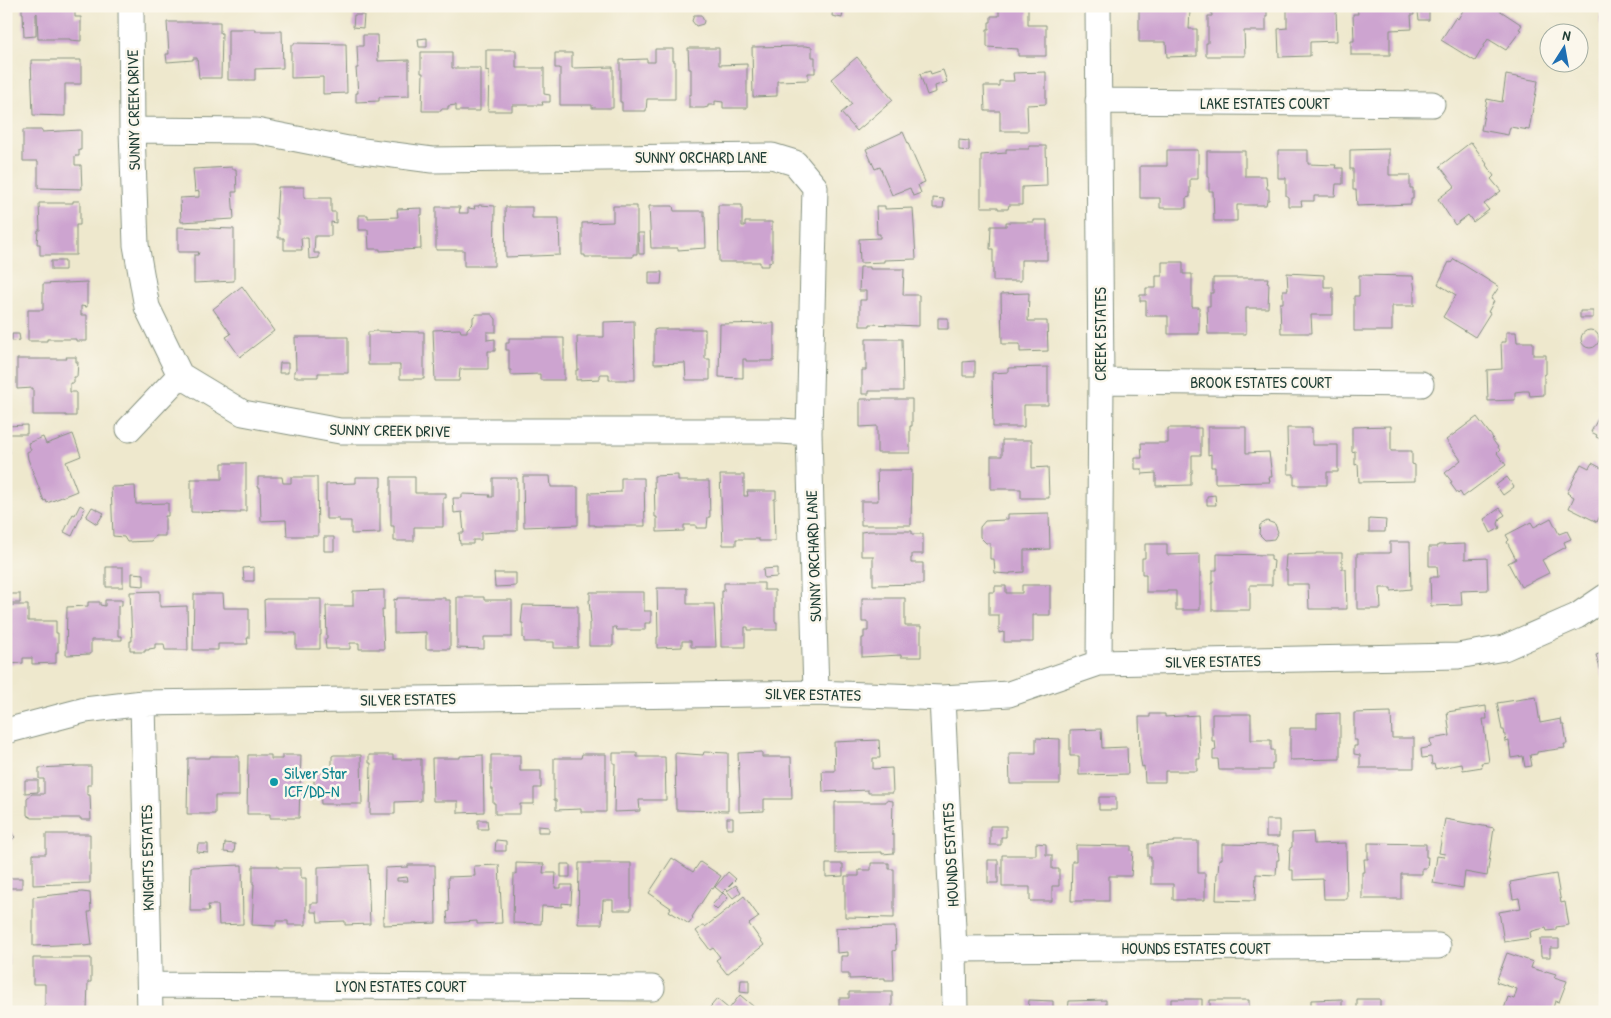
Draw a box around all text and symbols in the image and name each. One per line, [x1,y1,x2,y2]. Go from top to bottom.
north arrow [1538,22,1588,72]
text: N [1561,25,1573,45]
street label: SUNNY CREEK DRIVE [121,49,145,171]
street label: LAKE ESTATES COURT [1200,92,1330,114]
street label: SUNNY ORCHARD LANE [635,146,767,168]
street label: CREEK ESTATES [1089,286,1111,381]
street label: BROOK ESTATES COURT [1190,371,1332,393]
street label: SUNNY CREEK DRIVE [329,418,451,442]
street label: SUNNY ORCHARD LANE [800,490,826,622]
street label: SILVER ESTATES [1165,649,1262,673]
street label: SILVER ESTATES [765,682,862,706]
street label: SILVER ESTATES [360,687,457,711]
place label: Silver Star ICF/DD-N [284,762,347,802]
marker: Silver Star ICF/DD-N [268,776,280,788]
street label: HOUNDS ESTATES [936,802,964,907]
street label: KNIGHTS ESTATES [135,804,159,911]
street label: HOUNDS ESTATES COURT [1122,937,1271,959]
street label: LYON ESTATES COURT [336,975,467,997]

